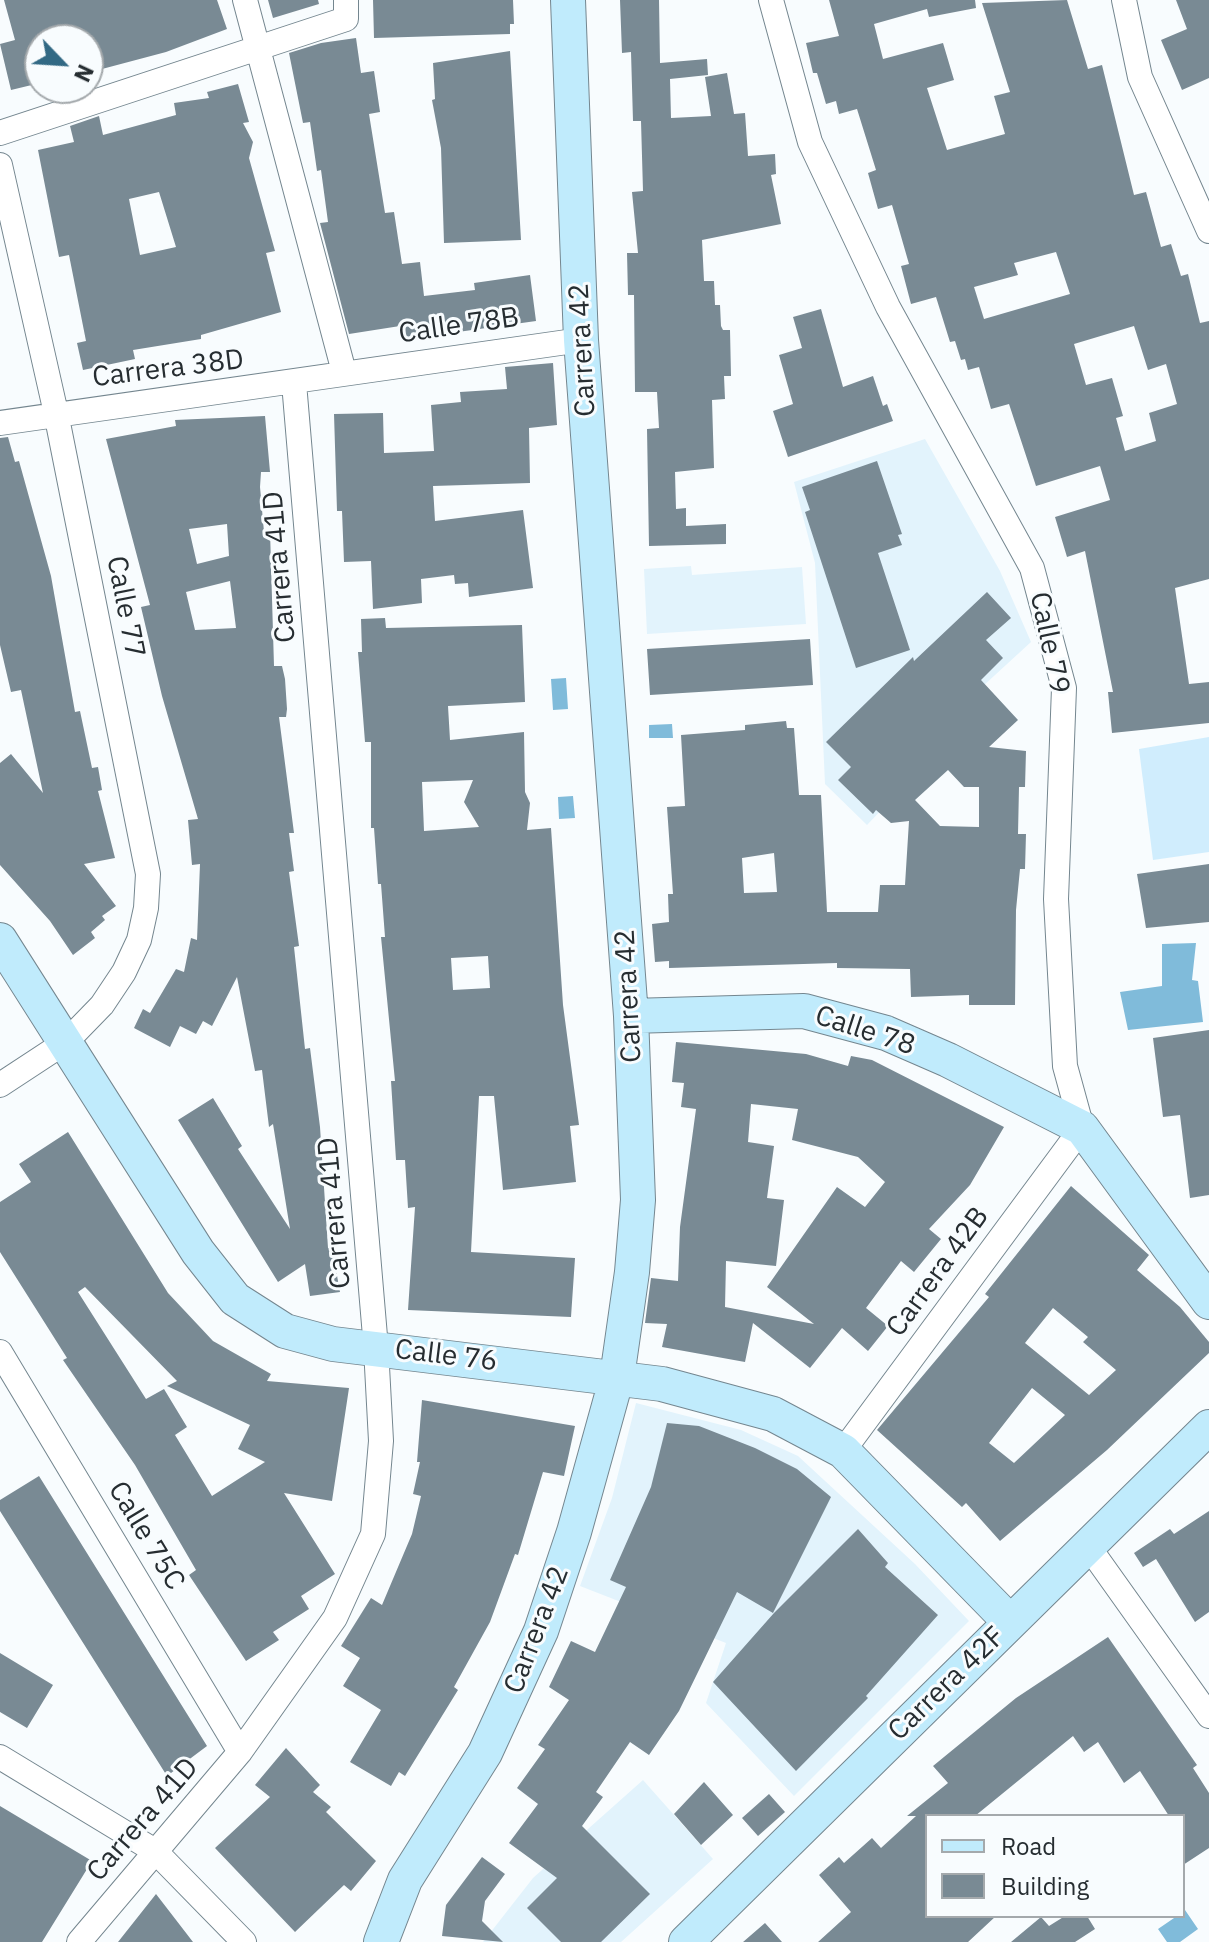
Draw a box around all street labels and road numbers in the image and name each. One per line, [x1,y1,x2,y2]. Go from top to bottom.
street label: Carrera 42 [563,282,603,418]
street label: Calle 78B [397,301,521,351]
street label: Carrera 38D [90,343,246,395]
street label: Carrera 41D [257,490,303,644]
street label: Calle 77 [99,553,151,661]
street label: Calle 79 [1022,589,1076,697]
street label: Carrera 42 [609,928,649,1064]
street label: Calle 78 [811,999,919,1063]
street label: Carrera 41D [312,1136,358,1290]
street label: Carrera 42B [880,1201,996,1343]
street label: Calle 76 [393,1333,499,1379]
street label: Calle 75C [101,1476,191,1596]
street label: Carrera 42 [497,1562,577,1698]
street label: Carrera 42F [882,1620,1012,1748]
street label: Carrera 41D [80,1752,206,1888]

